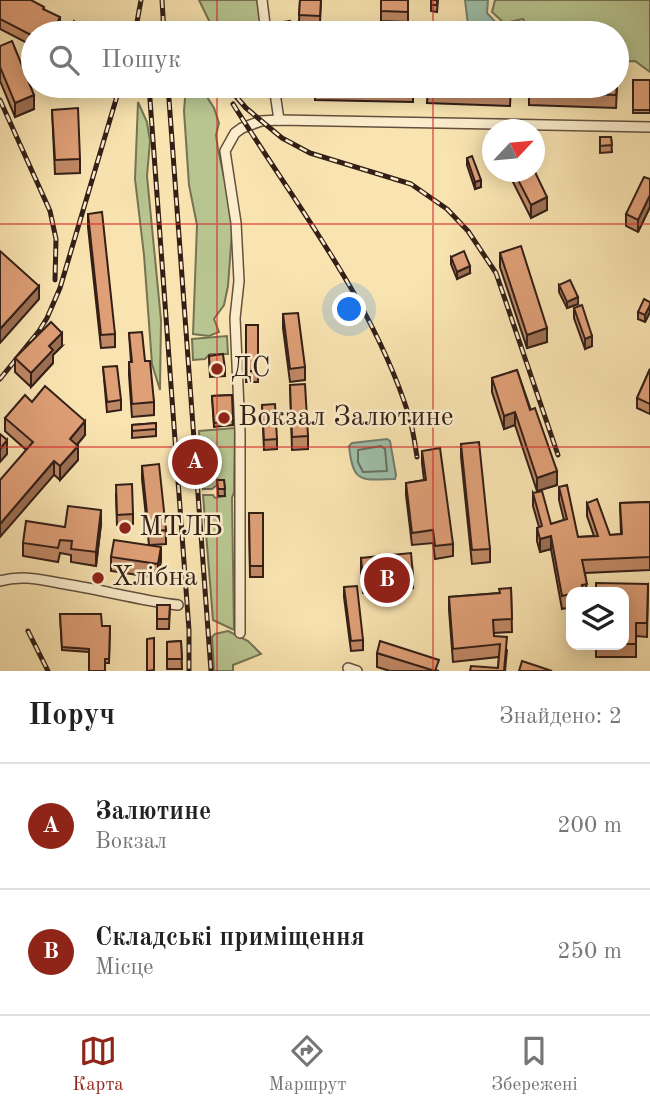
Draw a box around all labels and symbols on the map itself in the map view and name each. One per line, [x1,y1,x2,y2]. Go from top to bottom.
north arrow [482,119,545,182]
your location [332,292,366,326]
place label: ДС [231,355,270,383]
marker: ДС [209,361,225,377]
place label: Вокзал Залютине [238,404,454,432]
marker: Вокзал Залютине [216,410,232,426]
pin: A [172,436,218,488]
place label: МТЛБ [139,514,223,542]
marker: МТЛБ [117,520,133,536]
pin: B [364,554,410,606]
place label: Хлібна [112,564,198,592]
marker: Хлібна [90,570,106,586]

